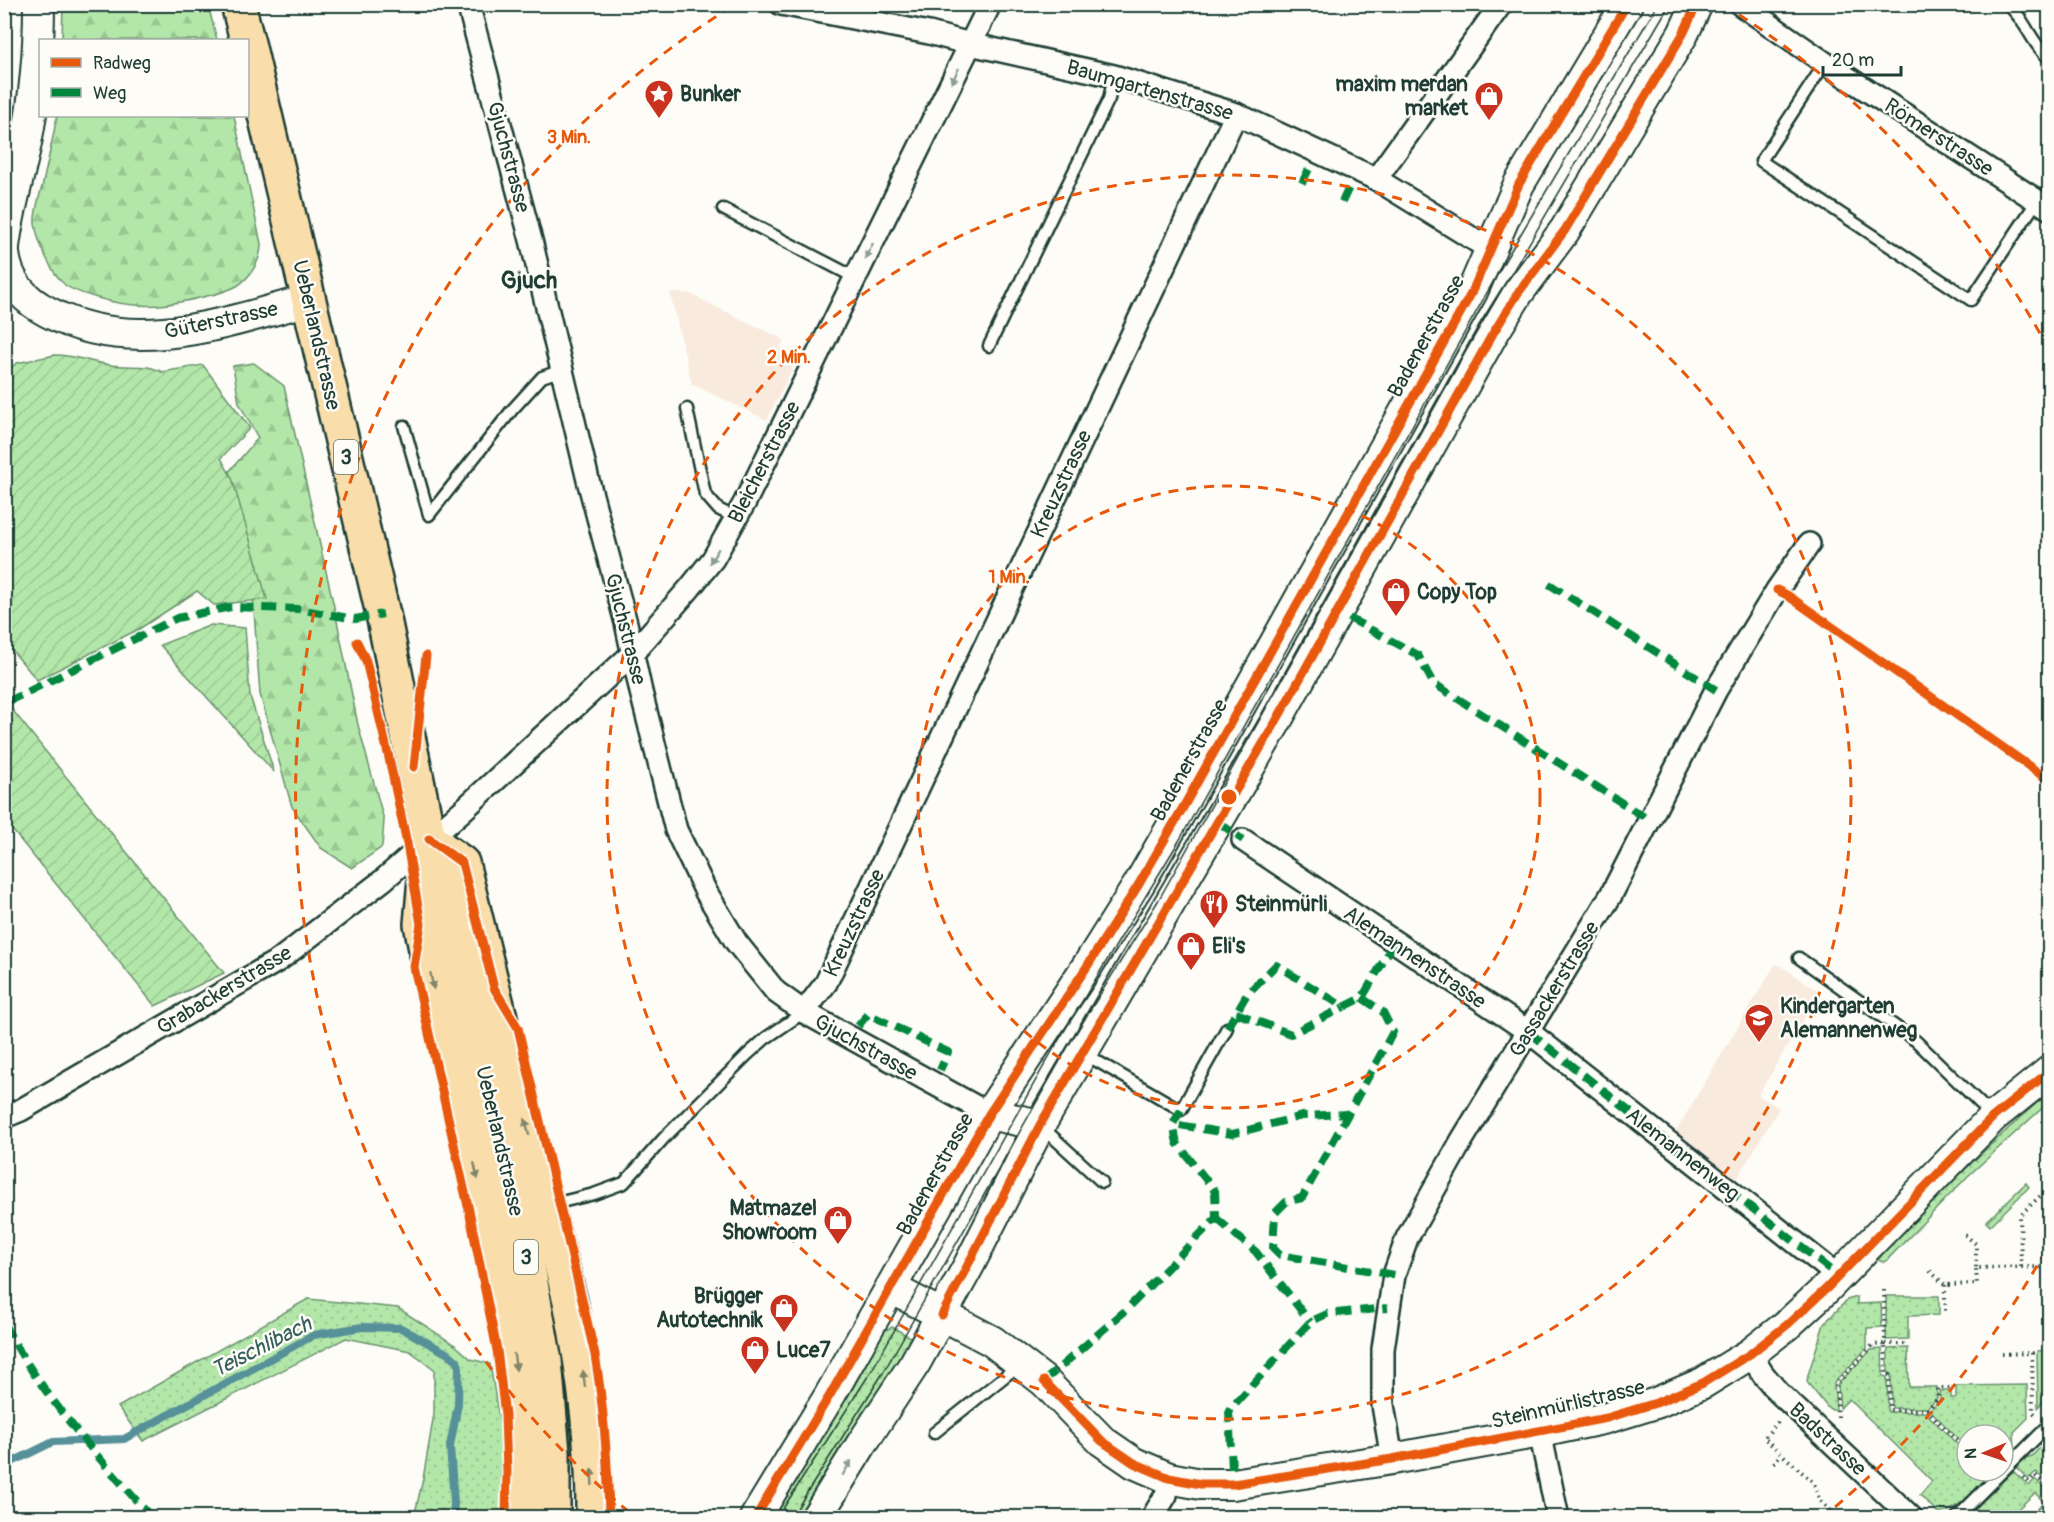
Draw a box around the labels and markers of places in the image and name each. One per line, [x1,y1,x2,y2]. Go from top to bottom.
place label: maxim merdan market [1335,71,1469,122]
place icon: Bunker [643,78,675,120]
shop icon: maxim merdan market [1473,80,1505,122]
place label: Bunker [680,81,741,108]
shop icon: Copy Top [1380,576,1412,618]
place label: Copy Top [1417,579,1497,606]
centre of rings [1219,787,1239,807]
restaurant icon: Steinmürli [1198,888,1230,930]
place label: Steinmürli [1235,891,1327,918]
shop icon: Eli's [1175,930,1207,972]
place label: Eli's [1212,933,1246,960]
place label: Kindergarten Alemannenweg [1780,993,1918,1044]
school or university icon: Kindergarten Alemannenweg [1743,1002,1775,1044]
place label: Matmazel Showroom [722,1195,817,1246]
shop icon: Matmazel Showroom [822,1204,854,1246]
place label: Brügger Autotechnik [656,1283,763,1334]
shop icon: Brügger Autotechnik [768,1292,800,1334]
shop icon: Luce7 [739,1334,771,1376]
place label: Luce7 [776,1337,831,1364]

